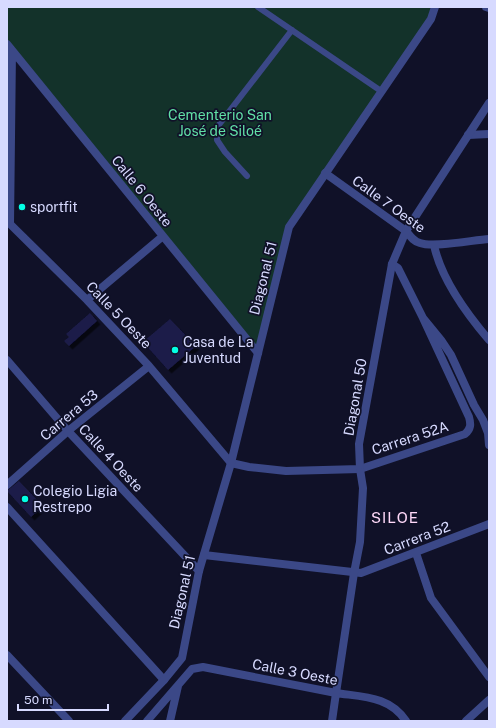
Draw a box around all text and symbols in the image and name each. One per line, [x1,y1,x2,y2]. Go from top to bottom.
park label: Cementerio San José de Siloé [168,107,272,139]
street label: Calle 6 Oeste [108,152,176,230]
street label: Calle 7 Oeste [349,172,429,236]
place label: sportfit [30,199,78,215]
marker: sportfit [17,202,27,212]
street label: Diagonal 51 [246,239,280,317]
street label: Calle 5 Oeste [83,278,155,352]
place label: Casa de La Juventud [183,334,253,366]
marker: Casa de La Juventud [170,345,180,355]
street label: Diagonal 50 [340,357,370,437]
street label: Carrera 53 [37,386,101,444]
street label: Carrera 52A [370,418,450,458]
street label: Calle 4 Oeste [76,421,147,495]
place label: Colegio Ligia Restrepo [33,483,117,515]
marker: Colegio Ligia Restrepo [20,494,30,504]
district label: SILOE [371,509,419,526]
street label: Carrera 52 [382,518,452,558]
street label: Diagonal 51 [166,553,198,631]
street label: Calle 3 Oeste [251,656,339,688]
scale bar [18,686,108,712]
text: 50 m [24,693,52,707]

